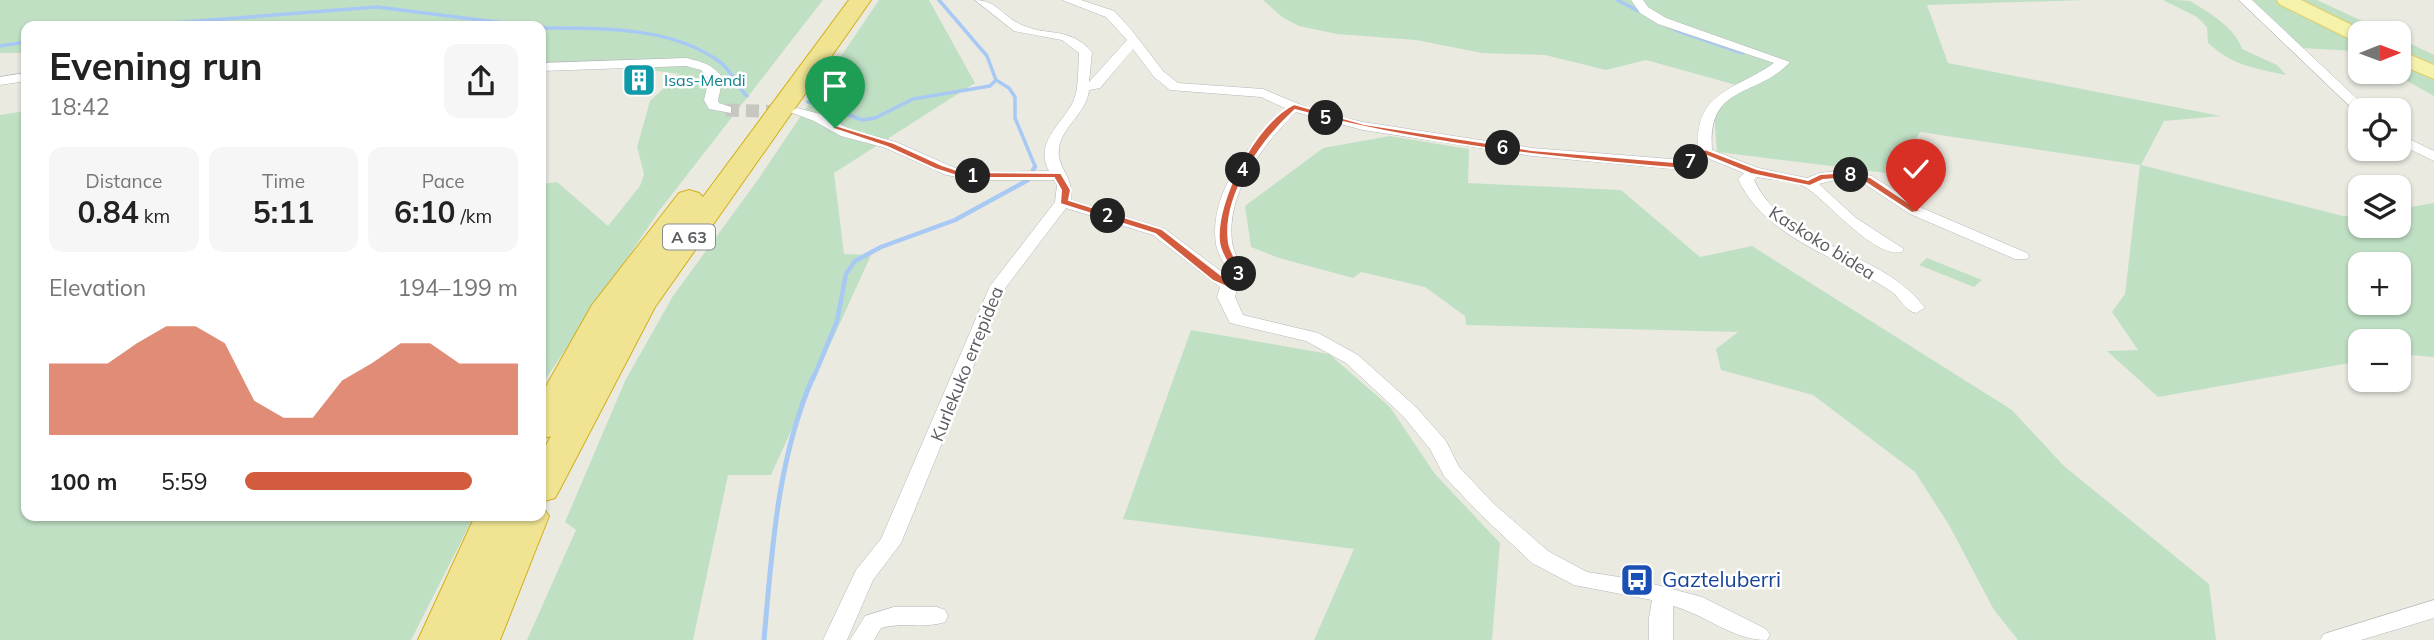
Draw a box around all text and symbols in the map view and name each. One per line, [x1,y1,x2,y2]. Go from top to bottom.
north arrow [2348,21,2412,84]
map controls [2348,21,2411,392]
text: Evening run [49,42,263,90]
button: share [444,44,518,118]
pin [805,56,865,128]
building icon: Isas-Mendi [620,61,658,99]
icon: arrive [816,67,854,105]
place label: Isas-Mendi [664,70,746,90]
text: 18:42 [49,92,109,121]
button: locate [2348,98,2411,161]
pin: 5 [1308,100,1344,136]
text: 5 [1320,105,1331,129]
pin: 6 [1486,130,1520,166]
text: 6 [1497,135,1508,159]
pin [1886,139,1946,211]
pin: 7 [1674,144,1708,180]
text: 7 [1685,149,1696,173]
icon: check [1897,150,1935,188]
pin: 4 [1226,152,1260,188]
text: 4 [1237,157,1248,181]
pin: 1 [956,158,990,194]
pin: 8 [1834,158,1868,192]
text: 8 [1845,162,1856,186]
text: 1 [967,163,978,187]
text: Distance [85,169,162,193]
text: Time [262,169,305,193]
text: Pace [422,169,465,193]
button: layers [2348,175,2411,238]
text: 0.84 [77,193,139,231]
text: 5:11 [253,193,314,231]
text: 6:10 [394,193,455,231]
pin: 2 [1090,198,1126,234]
street label: Kaskoko bidea [1765,201,1880,284]
text: 2 [1102,203,1113,227]
text: km [139,204,170,228]
text: /km [455,204,492,228]
road number: A 63 [663,224,715,249]
button: + [2348,252,2411,315]
pin: 3 [1222,256,1256,292]
text: 3 [1233,261,1244,285]
text: Elevation [49,273,146,302]
text: 194–199 m [397,273,518,302]
street label: Kurlekuko errepidea [925,283,1008,445]
button: − [2348,329,2411,392]
text: 100 m [49,467,117,496]
text: 5:59 [161,467,208,496]
bus stop icon: Gazteluberri [1618,561,1656,599]
place label: Gazteluberri [1662,566,1781,592]

